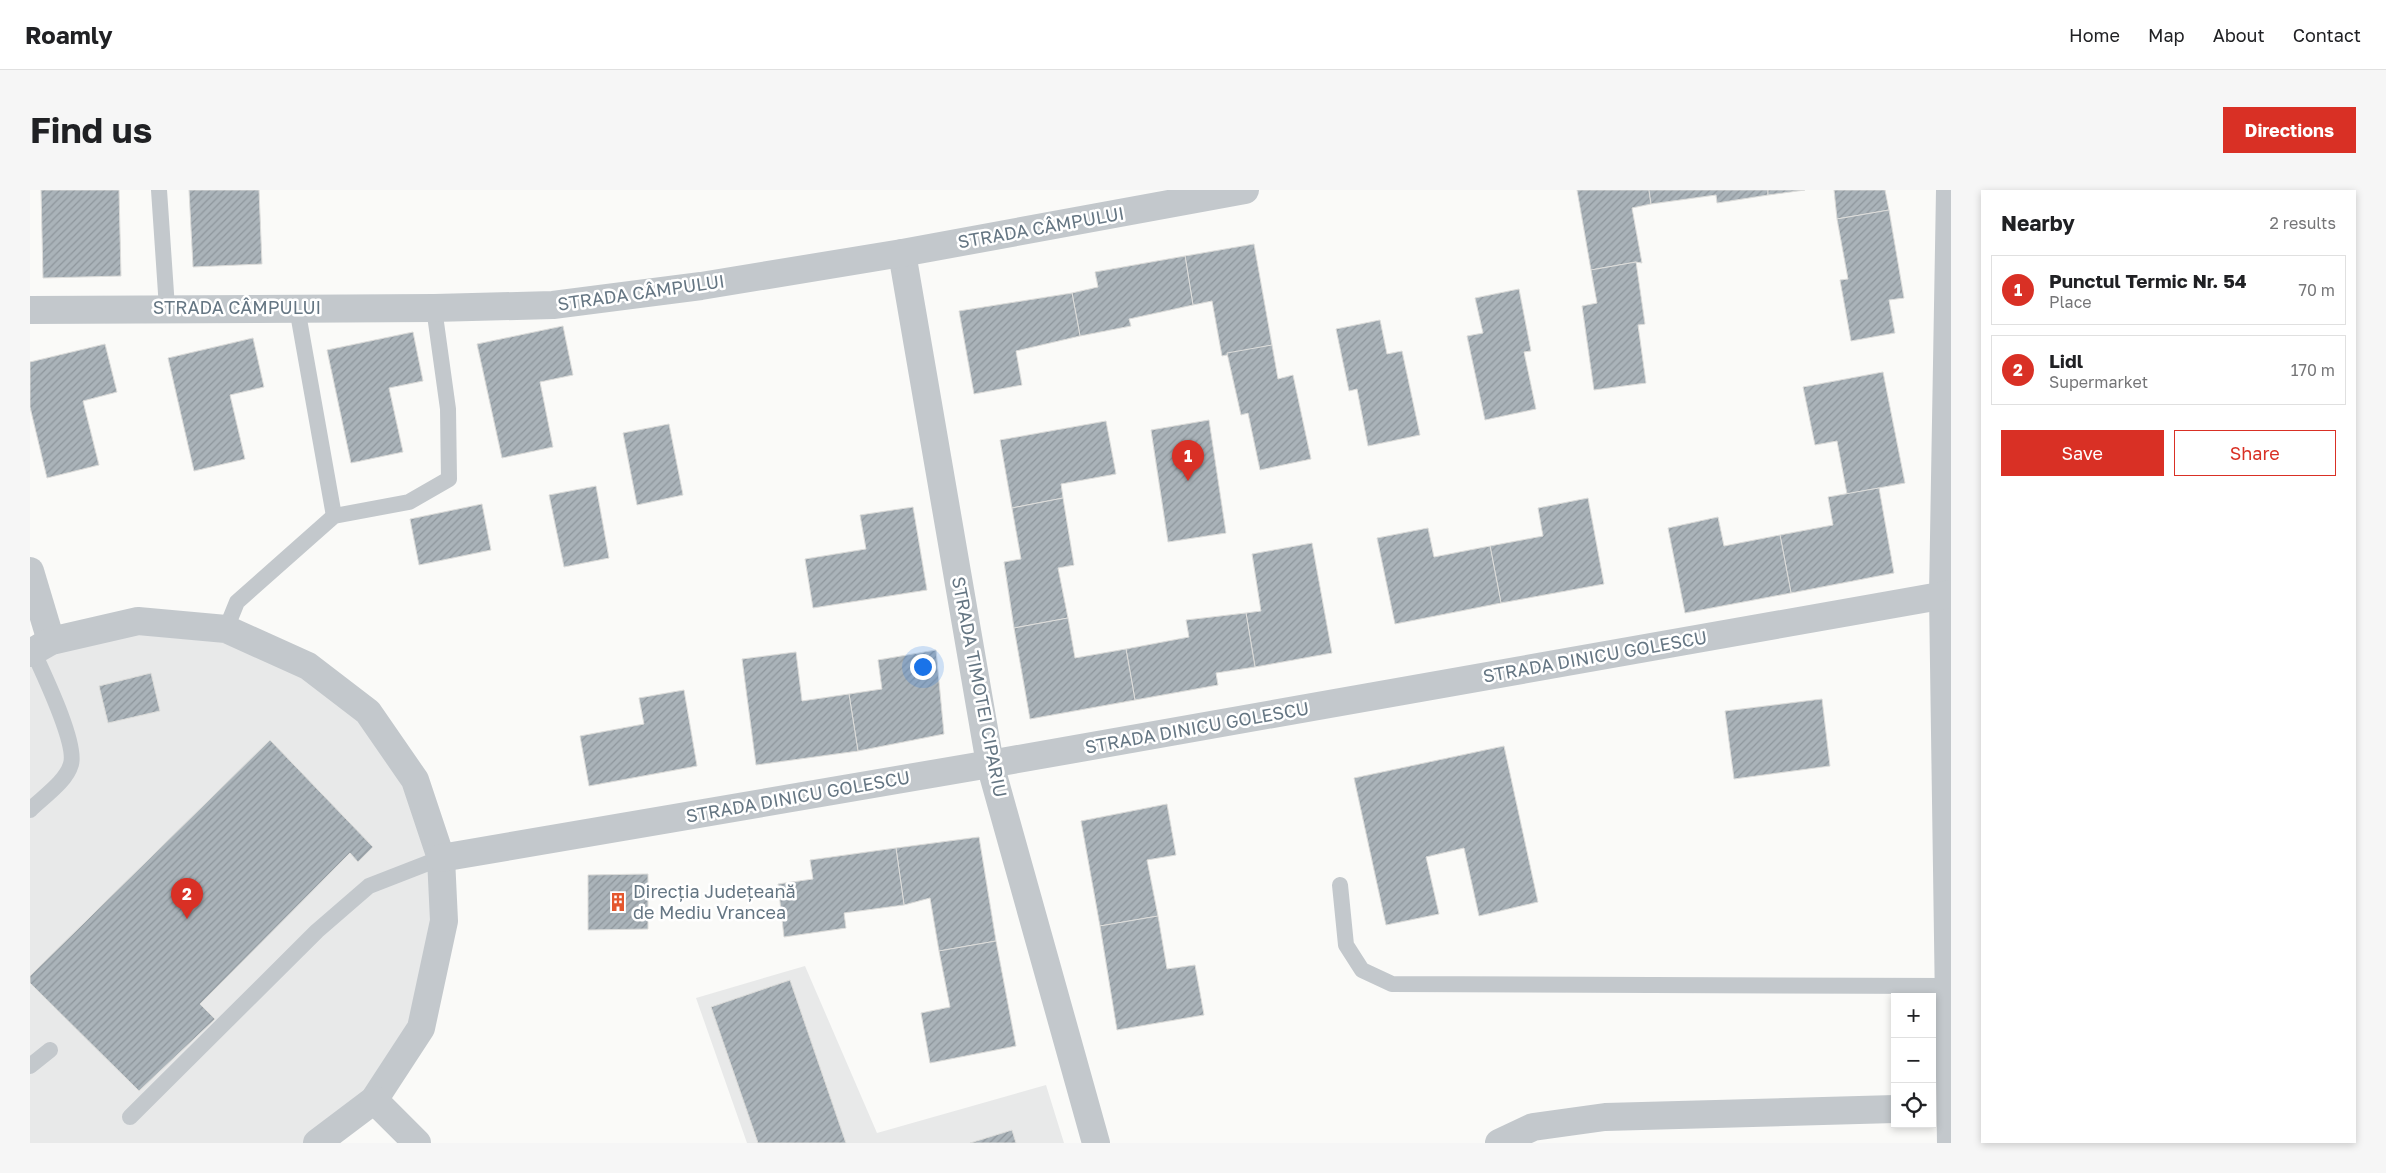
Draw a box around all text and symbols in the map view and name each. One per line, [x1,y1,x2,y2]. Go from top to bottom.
text: Roamly [25,20,113,49]
text: Home [2069,24,2120,46]
text: Map [2148,24,2185,46]
text: About [2213,24,2265,46]
text: Contact [2293,24,2361,46]
button: Directions [2223,107,2356,153]
text: Find us [30,109,152,151]
street label: STRADA CÂMPULUI [956,202,1126,252]
text: Nearby [2001,210,2075,236]
text: 2 results [2270,213,2336,233]
street label: STRADA CÂMPULUI [556,269,726,315]
text: Punctul Termic Nr. 54 [2049,269,2247,292]
text: 1 [2014,280,2022,300]
text: 70 m [2298,280,2335,300]
text: Place [2049,292,2092,312]
street label: STRADA CÂMPULUI [153,296,321,318]
text: Lidl [2049,349,2083,372]
text: 2 [2013,360,2023,380]
text: 170 m [2291,360,2335,380]
text: Supermarket [2049,372,2148,392]
button: Save [2001,430,2164,476]
button: Share [2174,430,2336,476]
pin: 1 [1172,440,1204,481]
street label: STRADA TIMOTEI CIPARIU [948,575,1012,799]
street label: STRADA DINICU GOLESCU [1481,625,1709,687]
your location [910,654,936,680]
street label: STRADA DINICU GOLESCU [1083,696,1311,758]
street label: STRADA DINICU GOLESCU [684,765,912,827]
pin: 2 [171,878,203,919]
place label: Direcția Județeană de Mediu Vrancea [633,880,796,923]
building icon: Direcția Județeană de Mediu Vrancea [607,891,629,913]
map controls [1891,993,1936,1128]
button: + [1891,993,1936,1038]
button: − [1891,1038,1936,1083]
button: locate [1891,1083,1936,1128]

